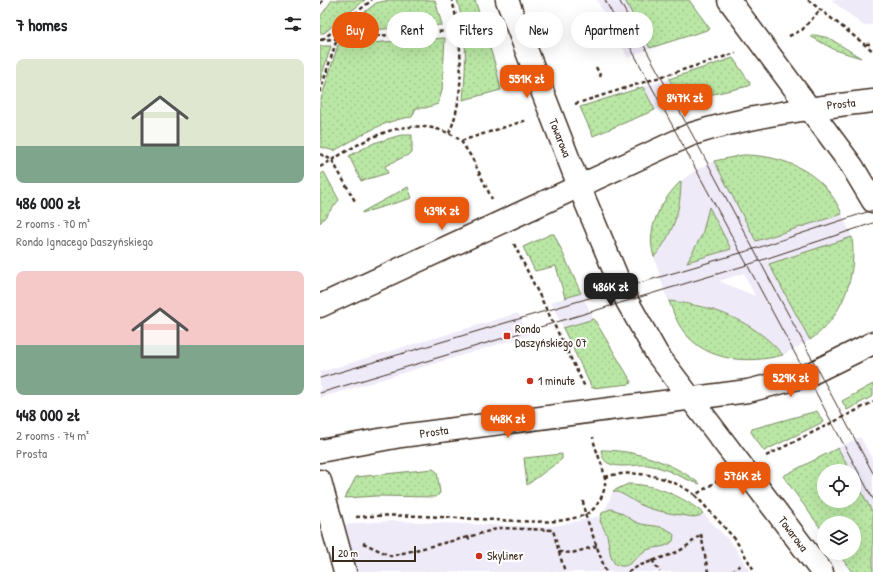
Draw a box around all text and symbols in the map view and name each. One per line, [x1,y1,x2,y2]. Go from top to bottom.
chip: Buy [332,12,379,48]
chip: Rent [387,12,438,48]
chip: Filters [446,12,507,48]
chip: New [515,12,563,48]
chip: Apartment [571,12,653,48]
text: 7 homes [16,13,67,36]
icon: filters [282,13,304,35]
pin: 551K zł [490,65,564,99]
text: 551K zł [509,69,545,87]
pin: 847K zł [648,84,722,118]
icon: home [124,85,196,157]
text: 847K zł [666,88,704,106]
street label: Prosta [826,94,856,113]
street label: Towarowa [545,116,576,160]
text: 486 000 zł [16,191,81,214]
pin: 439K zł [405,197,479,231]
text: 439K zł [424,201,460,219]
text: 2 rooms · 70 m² [16,214,90,232]
text: Rondo Ignacego Daszyńskiego [16,232,153,250]
pin: 486K zł [574,273,648,307]
text: 486K zł [593,277,629,295]
icon: home [124,297,196,369]
place label: Rondo Daszyńskiego 07 [515,320,587,351]
marker: Rondo Daszyńskiego 07 [502,331,512,341]
pin: 529K zł [754,364,828,398]
text: 529K zł [773,368,809,386]
place label: 1 minute [538,372,575,389]
marker: 1 minute [525,376,535,386]
text: 448 000 zł [16,403,81,426]
pin: 448K zł [471,405,545,439]
text: 448K zł [490,409,526,427]
street label: Prosta [419,421,450,442]
text: 2 rooms · 74 m² [16,426,89,444]
text: Prosta [16,444,47,462]
pin: 576K zł [706,462,780,496]
map controls [817,464,861,560]
button: locate [817,464,861,508]
text: 576K zł [724,466,762,484]
street label: Towarowa [774,512,813,555]
button: layers [817,516,861,560]
scale bar [332,544,416,563]
text: 20 m [338,546,358,560]
place label: Skyliner [487,547,524,564]
marker: Skyliner [474,551,484,561]

